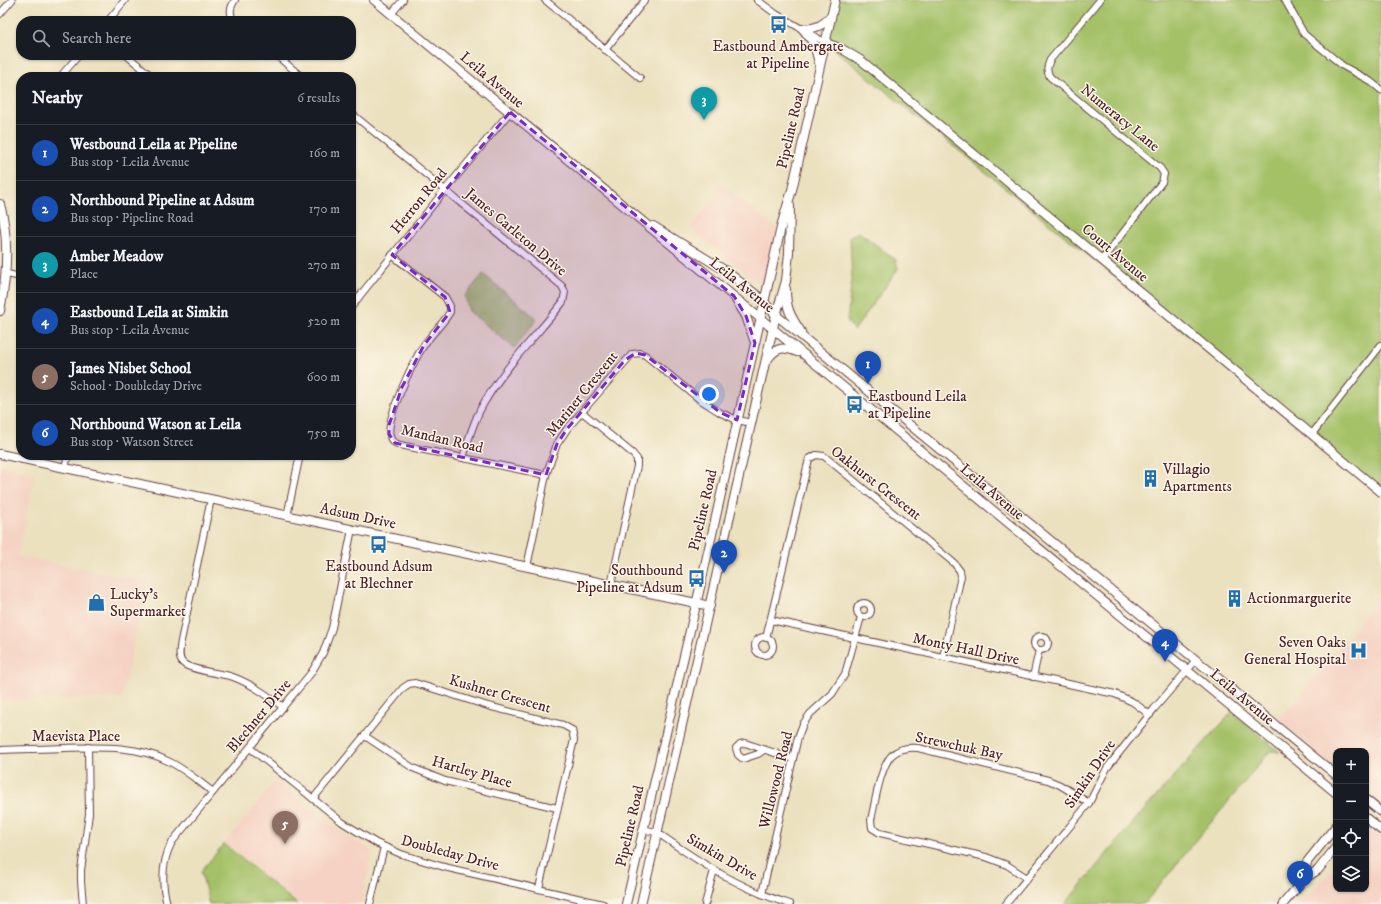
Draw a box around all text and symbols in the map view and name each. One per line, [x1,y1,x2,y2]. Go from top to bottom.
bus stop icon: Eastbound Ambergate at Pipeline [768,15,788,35]
search box [16,16,356,60]
icon: search [30,27,52,49]
text: Search here [62,29,131,48]
place label: Eastbound Ambergate at Pipeline [712,37,844,73]
street label: Leila Avenue [456,48,528,112]
street label: Numeracy Lane [1076,80,1164,156]
street label: Pipeline Road [772,85,810,171]
text: Nearby [32,87,82,109]
pin: 3 [691,87,717,120]
text: 6 results [297,90,340,106]
text: Westbound Leila at Pipeline [70,135,237,154]
text: 1 [43,145,47,161]
text: 160 m [309,145,340,161]
text: Bus stop · Leila Avenue [70,154,190,170]
street label: Herron Road [387,164,452,238]
street label: James Carleton Drive [460,183,571,280]
text: Northbound Pipeline at Adsum [70,191,254,210]
text: 2 [42,201,48,217]
text: 170 m [309,201,340,217]
text: Bus stop · Pipeline Road [70,210,194,226]
street label: Court Avenue [1078,220,1152,286]
text: Amber Meadow [70,247,163,266]
street label: Leila Avenue [706,253,778,317]
text: 3 [43,257,47,273]
text: 270 m [308,257,340,273]
text: Place [70,266,98,282]
text: Eastbound Leila at Simkin [70,303,228,322]
text: 4 [41,313,49,329]
text: 520 m [308,313,340,329]
text: Bus stop · Leila Avenue [70,322,190,338]
street label: Mariner Crescent [542,347,622,440]
pin: 1 [855,351,881,384]
text: James Nisbet School [70,359,191,378]
text: 5 [42,369,48,385]
text: 600 m [307,369,340,385]
text: School · Doubleday Drive [70,378,202,394]
your location [699,384,719,404]
place label: Eastbound Leila at Pipeline [868,387,967,423]
bus stop icon: Eastbound Leila at Pipeline [845,395,865,415]
text: Northbound Watson at Leila [70,415,241,434]
street label: Mandan Road [399,420,485,458]
text: 6 [42,425,48,441]
text: 750 m [307,425,340,441]
text: Bus stop · Watson Street [70,434,194,450]
street label: Oakhurst Crescent [827,442,925,524]
street label: Leila Avenue [956,460,1028,524]
place label: Villagio Apartments [1162,460,1232,496]
street label: Pipeline Road [684,467,722,553]
building icon: Villagio Apartments [1140,468,1160,488]
street label: Adsum Drive [318,499,398,533]
bus stop icon: Eastbound Adsum at Blechner [369,535,389,555]
pin: 2 [711,540,737,573]
place label: Eastbound Adsum at Blechner [325,557,433,593]
place label: Southbound Pipeline at Adsum [576,561,684,597]
bus stop icon: Southbound Pipeline at Adsum [686,569,706,589]
place label: Lucky's Supermarket [110,585,186,621]
building icon: Actionmarguerite [1224,588,1244,608]
place label: Actionmarguerite [1247,589,1351,608]
shop icon: Lucky's Supermarket [87,593,107,613]
street label: Monty Hall Drive [911,628,1021,670]
pin: 4 [1152,629,1178,662]
place label: Seven Oaks General Hospital [1244,633,1346,669]
hospital icon: Seven Oaks General Hospital [1349,641,1369,661]
street label: Leila Avenue [1206,665,1278,729]
street label: Kushner Crescent [447,670,553,718]
street label: Blechner Drive [223,675,295,757]
street label: Maevista Place [32,727,120,746]
street label: Strewchuk Bay [913,727,1005,765]
street label: Willowood Road [754,729,797,832]
street label: Simkin Drive [1060,736,1120,812]
map controls [1333,748,1369,892]
button: + [1333,748,1369,784]
street label: Hartley Place [430,751,514,793]
street label: Pipeline Road [611,783,649,869]
button: − [1333,784,1369,820]
pin: 5 [272,811,298,844]
button: locate [1333,820,1369,856]
street label: Simkin Drive [683,829,761,885]
street label: Doubleday Drive [399,831,501,875]
button: layers [1333,856,1369,892]
pin: 6 [1287,861,1313,894]

